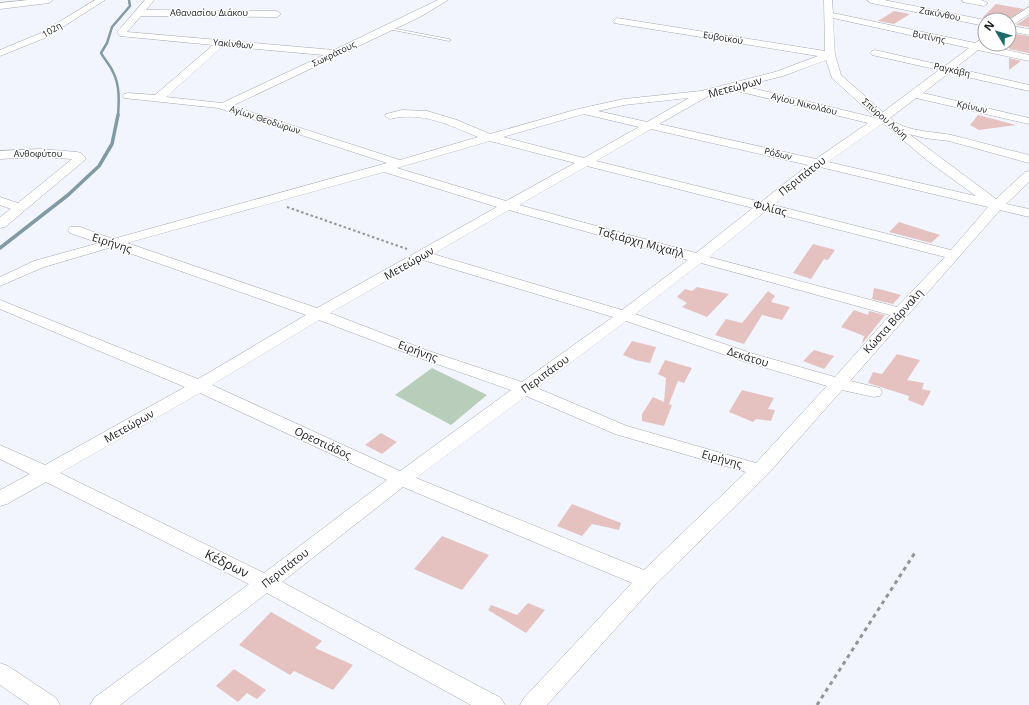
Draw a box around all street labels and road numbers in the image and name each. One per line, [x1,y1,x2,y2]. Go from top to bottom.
street label: Ζακύνθου [918,3,962,24]
street label: Αθανασίου Διάκου [170,6,248,19]
street label: 102η [39,19,64,41]
street label: Βυτίνης [911,27,947,46]
street label: Ευβοϊκού [702,28,744,47]
street label: Υακίνθων [212,35,254,52]
street label: Σωκράτους [310,37,358,70]
street label: Ραγκάβη [933,59,972,80]
street label: Μετεώρων [706,72,764,101]
street label: Αγίου Νικολάου [770,89,839,118]
street label: Σπύρου Λούη [860,95,911,142]
street label: Κρίνων [956,97,989,116]
street label: Αγίων Θεοδώρων [228,102,302,137]
street label: Ρόδων [763,144,793,163]
street label: Ανθοφύτου [14,147,62,160]
street label: Περιπάτου [775,152,829,199]
street label: Φιλίας [752,196,789,219]
street label: Ταξιάρχη Μιχαήλ [596,223,686,260]
street label: Ειρήνης [90,229,134,256]
street label: Μετεώρων [381,242,436,283]
street label: Κώστα Βάρναλη [859,285,926,356]
street label: Ειρήνης [396,336,440,365]
street label: Δεκάτου [726,343,771,370]
street label: Περιπάτου [518,351,572,396]
street label: Μετεώρων [101,405,156,446]
street label: Ορεστιάδος [292,423,354,462]
street label: Ειρήνης [700,446,744,471]
street label: Περιπάτου [258,544,312,591]
street label: Κέδρων [202,545,252,581]

